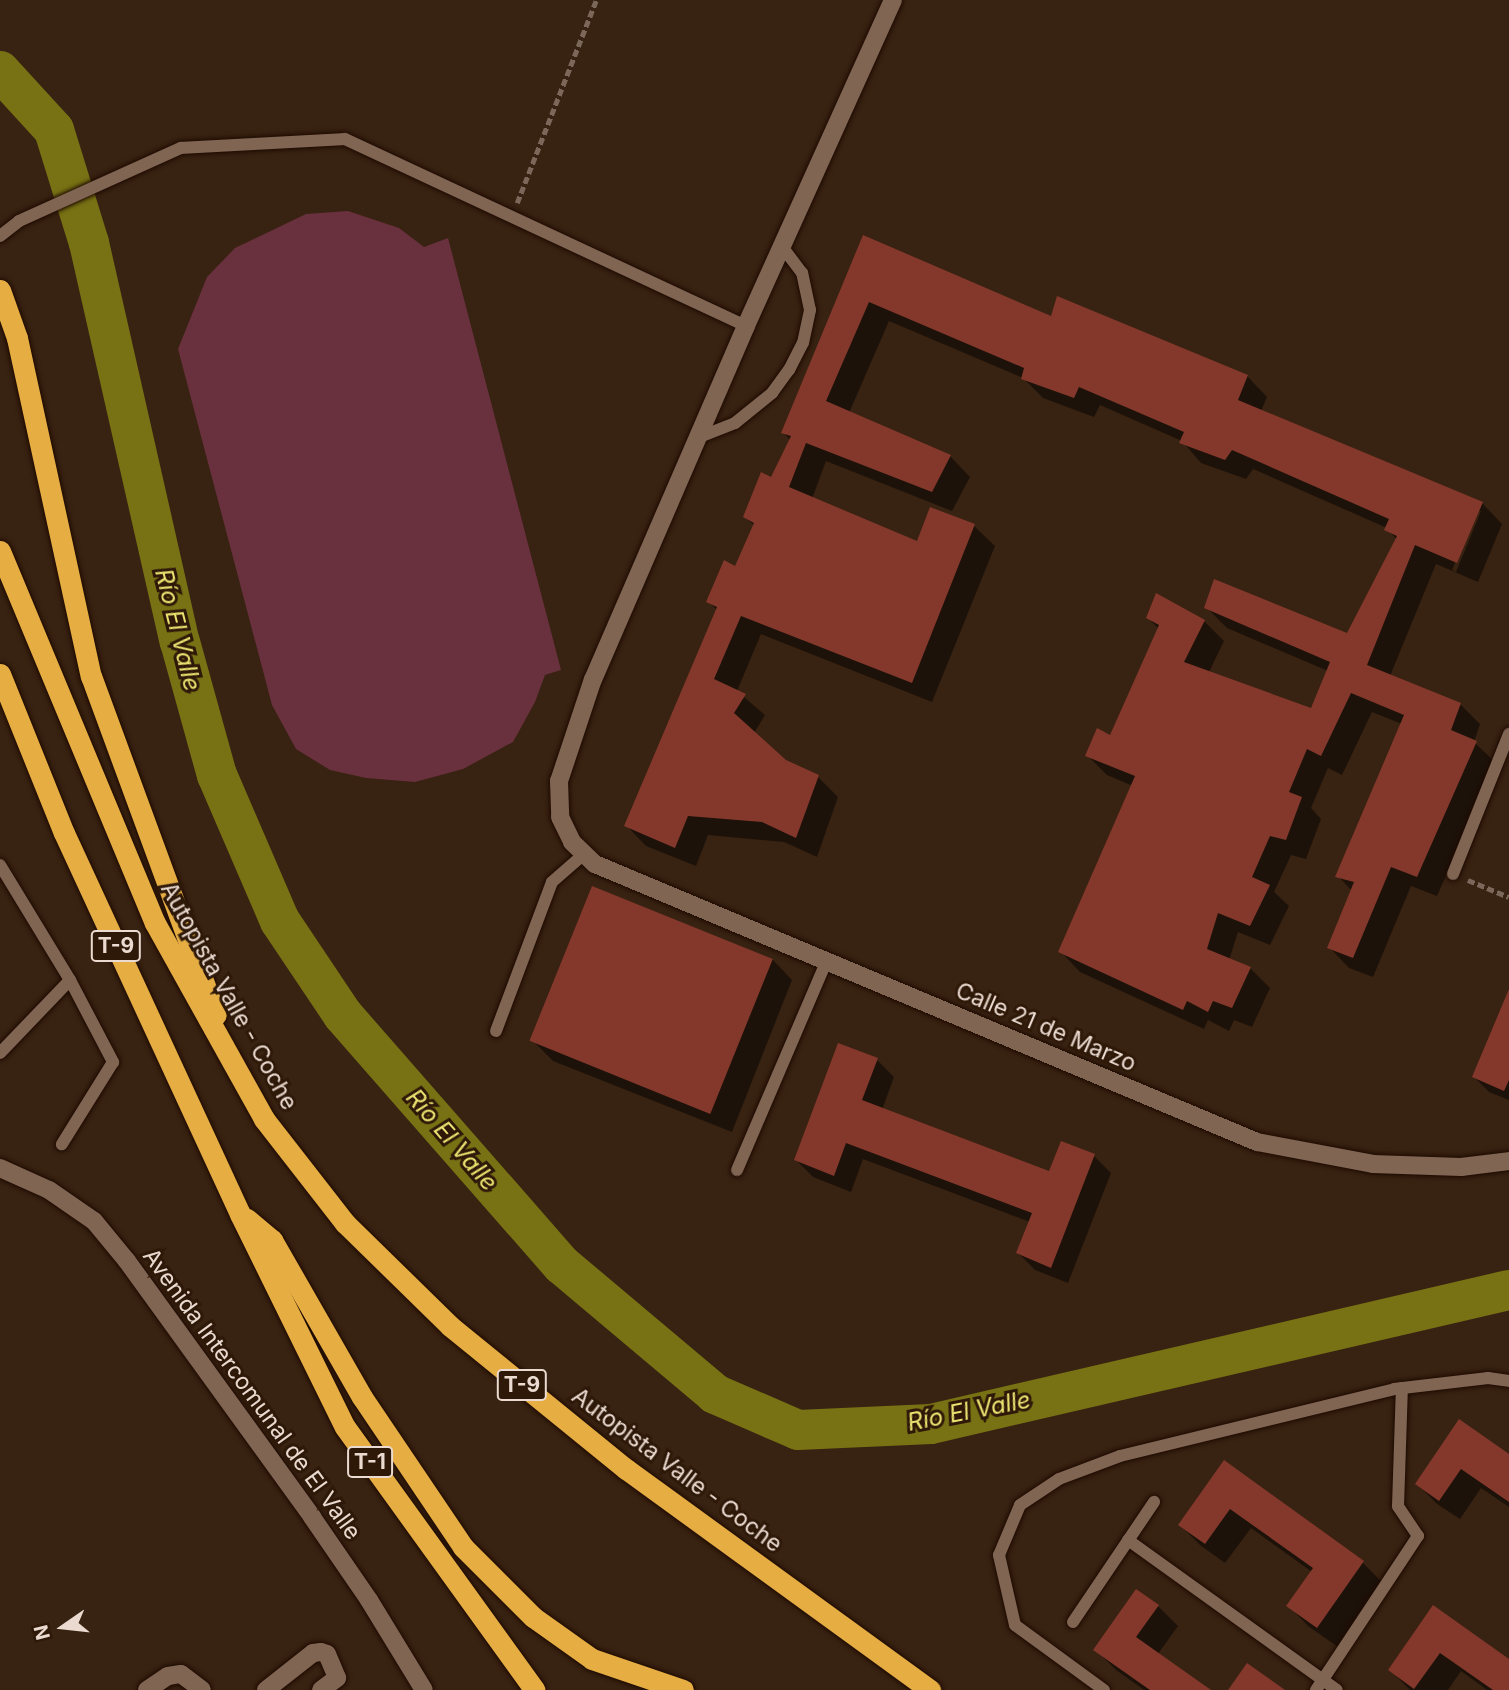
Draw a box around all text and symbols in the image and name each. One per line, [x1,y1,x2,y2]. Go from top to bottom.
water label: Río El Valle [149,566,207,694]
street label: Autopista Valle - Coche [155,877,303,1115]
road number: T-9 [90,928,142,964]
street label: Calle 21 de Marzo [952,977,1140,1077]
water label: Río El Valle [400,1083,504,1197]
street label: Avenida Intercomunal de El Valle [137,1243,367,1545]
road number: T-9 [496,1368,548,1402]
street label: Autopista Valle - Coche [567,1382,787,1558]
water label: Río El Valle [905,1385,1033,1437]
road number: T-1 [346,1444,394,1480]
north arrow [28,1592,98,1662]
text: N [29,1622,55,1642]

